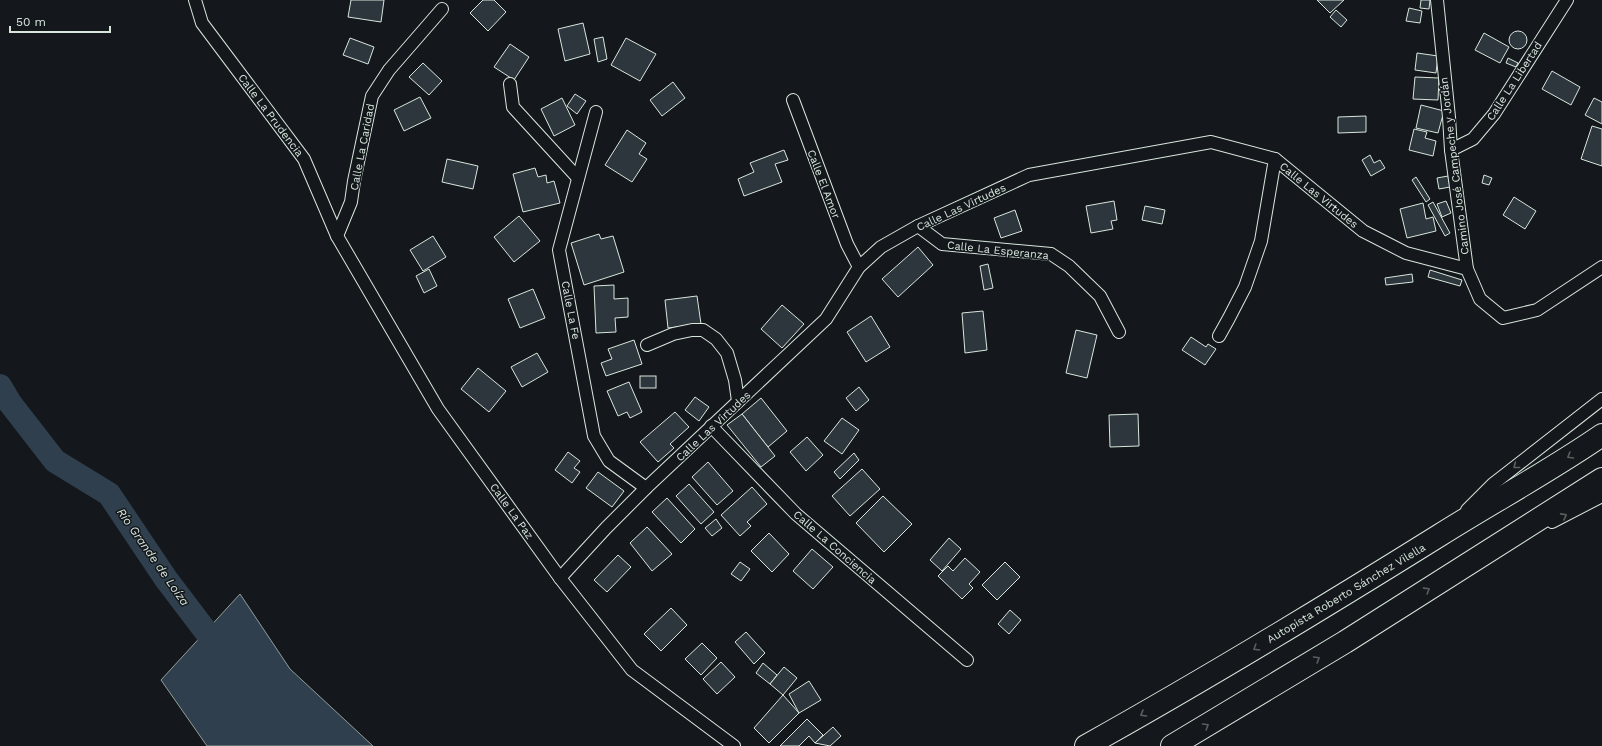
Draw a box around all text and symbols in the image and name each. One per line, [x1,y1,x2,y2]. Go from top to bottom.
scale bar [10,8,110,34]
text: 50 m [16,15,46,29]
street label: Calle La Libertad [1484,39,1545,123]
street label: Calle La Prudencia [235,71,306,159]
street label: Camino José Campeche y Jordán [1437,76,1472,256]
street label: Calle La Caridad [348,103,377,192]
street label: Calle El Amor [804,148,843,221]
street label: Calle Las Virtudes [1277,160,1361,231]
street label: Calle Las Virtudes [914,181,1008,234]
street label: Calle La Esperanza [946,239,1050,262]
street label: Calle La Fe [558,280,583,340]
street label: Calle Las Virtudes [673,388,753,464]
one-way arrow [1567,452,1574,459]
one-way arrow [1514,462,1521,469]
street label: Calle La Paz [487,481,536,542]
water label: Río Grande de Loíza [114,505,192,609]
street label: Calle La Conciencia [791,508,879,587]
one-way arrow [1560,513,1567,521]
street label: Autopista Roberto Sánchez Vilella [1265,541,1428,646]
one-way arrow [1423,588,1430,595]
one-way arrow [1252,644,1260,651]
one-way arrow [1313,656,1320,664]
one-way arrow [1140,709,1147,716]
one-way arrow [1202,724,1209,731]

